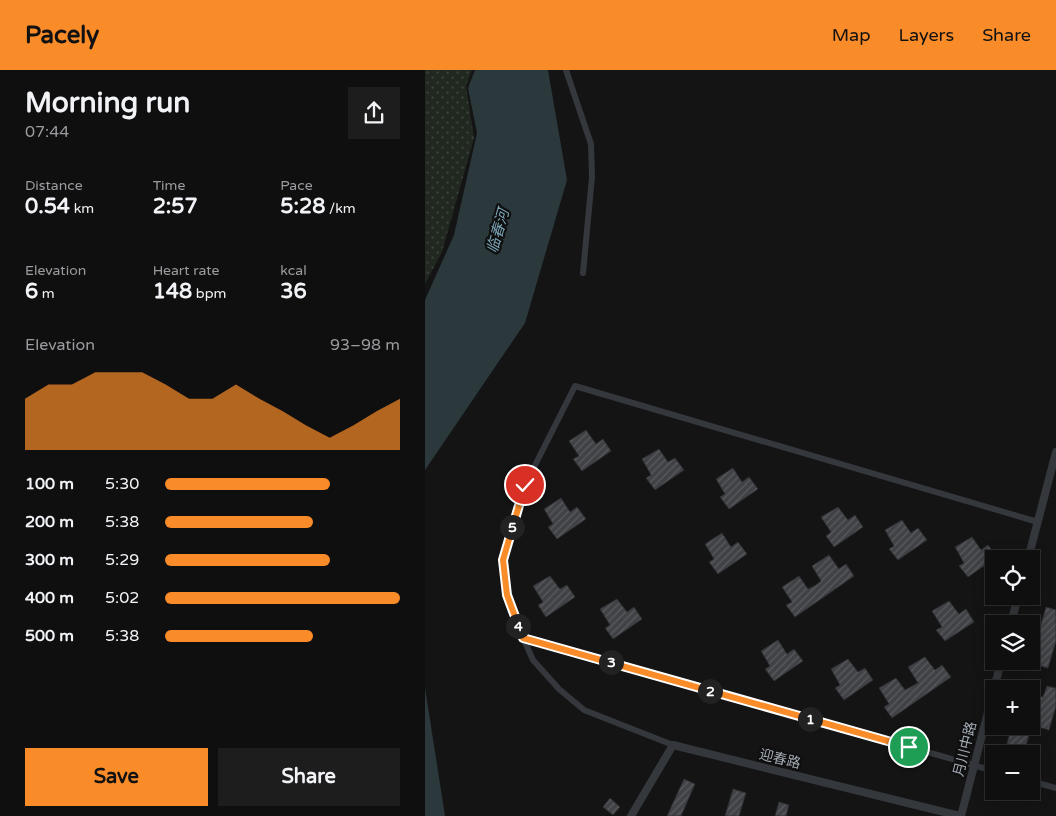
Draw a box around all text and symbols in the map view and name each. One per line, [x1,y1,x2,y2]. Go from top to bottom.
text: Pacely [25,21,99,50]
text: Map [832,24,871,46]
text: Layers [899,24,954,46]
text: Share [982,24,1031,46]
text: Morning run [25,86,190,120]
button: share [348,87,400,139]
text: 07:44 [25,122,69,142]
text: Distance [25,177,83,194]
text: Time [153,177,185,194]
text: Pace [280,177,313,194]
text: 0.54 [25,194,70,219]
text: 2:57 [153,194,198,219]
text: 5:28 [280,194,325,219]
text: km [70,200,94,217]
text: /km [325,200,356,217]
water label: 临春河 [483,204,514,255]
text: Elevation [25,262,86,279]
text: Heart rate [153,262,219,279]
text: kcal [280,262,307,279]
text: 6 [25,279,38,304]
text: 148 [153,279,192,304]
text: 36 [280,279,307,304]
text: m [38,285,55,302]
text: bpm [192,285,226,302]
text: Elevation [25,335,95,355]
text: 93–98 m [330,335,400,355]
pin [504,464,546,506]
icon: check [511,471,539,499]
text: 100 m [25,474,74,494]
text: 5:30 [105,474,139,494]
text: 200 m [25,512,74,532]
text: 5:38 [105,512,139,532]
pin: 5 [499,514,525,540]
text: 5 [508,519,517,536]
text: 300 m [25,550,74,570]
text: 5:29 [105,550,139,570]
map controls [985,550,1040,800]
button: locate [985,550,1040,605]
text: 400 m [25,588,74,608]
text: 5:02 [105,588,139,608]
pin: 4 [505,614,531,638]
button: layers [985,615,1040,670]
text: 4 [514,618,523,635]
text: 500 m [25,626,74,646]
text: 5:38 [105,626,139,646]
pin: 3 [599,650,623,674]
text: 3 [607,654,616,671]
pin: 2 [697,678,723,704]
button: + [985,680,1040,735]
text: 2 [706,683,715,700]
pin: 1 [797,706,823,732]
text: 1 [806,711,815,728]
street label: 月川中路 [950,720,980,778]
pin [888,726,930,768]
icon: arrive [895,733,923,761]
button: − [985,745,1040,800]
street label: 迎春路 [758,746,802,772]
button: Save [25,748,208,806]
button: Share [218,748,400,806]

